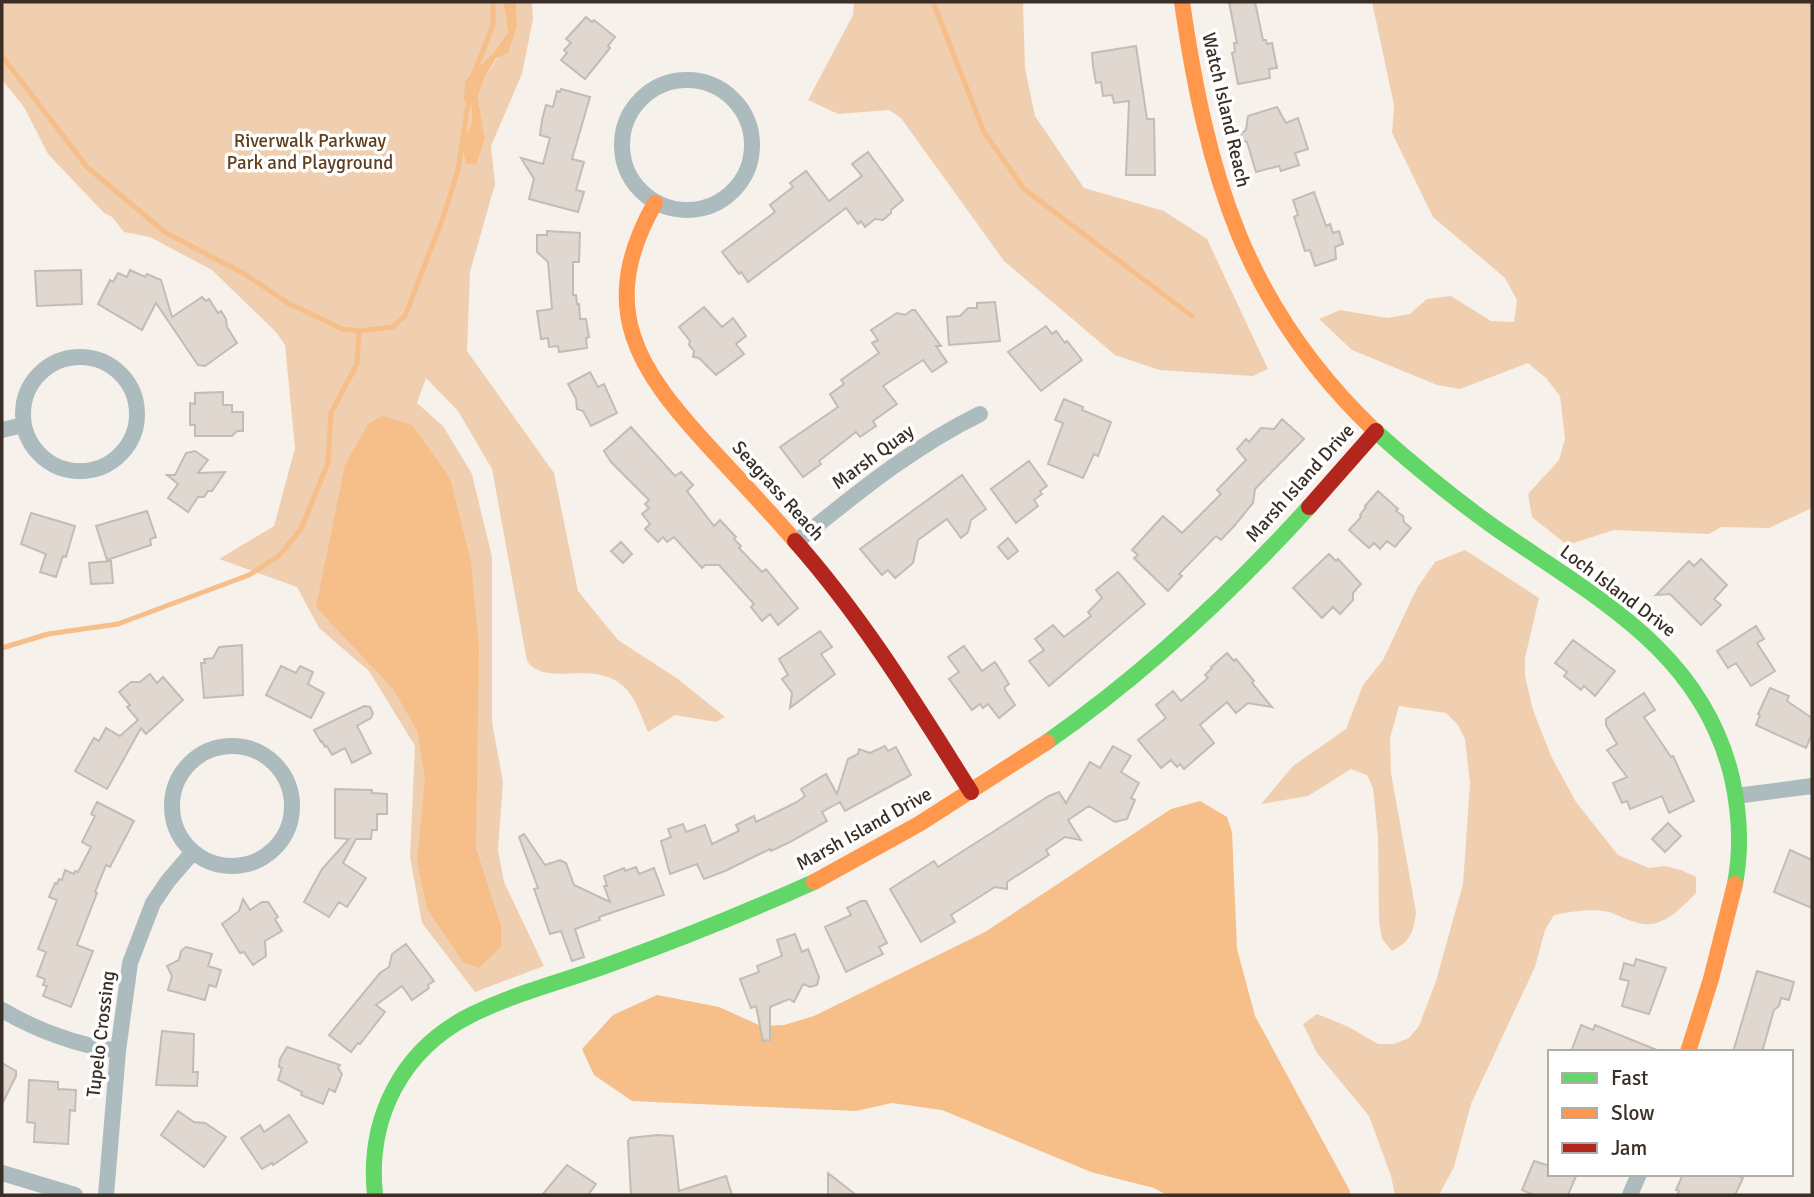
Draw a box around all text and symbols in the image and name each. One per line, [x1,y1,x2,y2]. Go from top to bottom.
street label: Watch Island Reach [1197,30,1255,190]
park label: Riverwalk Parkway Park and Playground [227,129,393,175]
street label: Marsh Quay [827,419,919,495]
street label: Marsh Island Drive [1241,419,1359,547]
street label: Seagrass Reach [727,436,829,546]
street label: Loch Island Drive [1555,540,1681,642]
street label: Marsh Island Drive [792,782,936,876]
street label: Tupelo Crossing [81,969,121,1099]
legend [1548,1050,1793,1176]
text: Fast [1611,1065,1648,1091]
text: Slow [1611,1100,1655,1126]
text: Jam [1611,1135,1647,1161]

